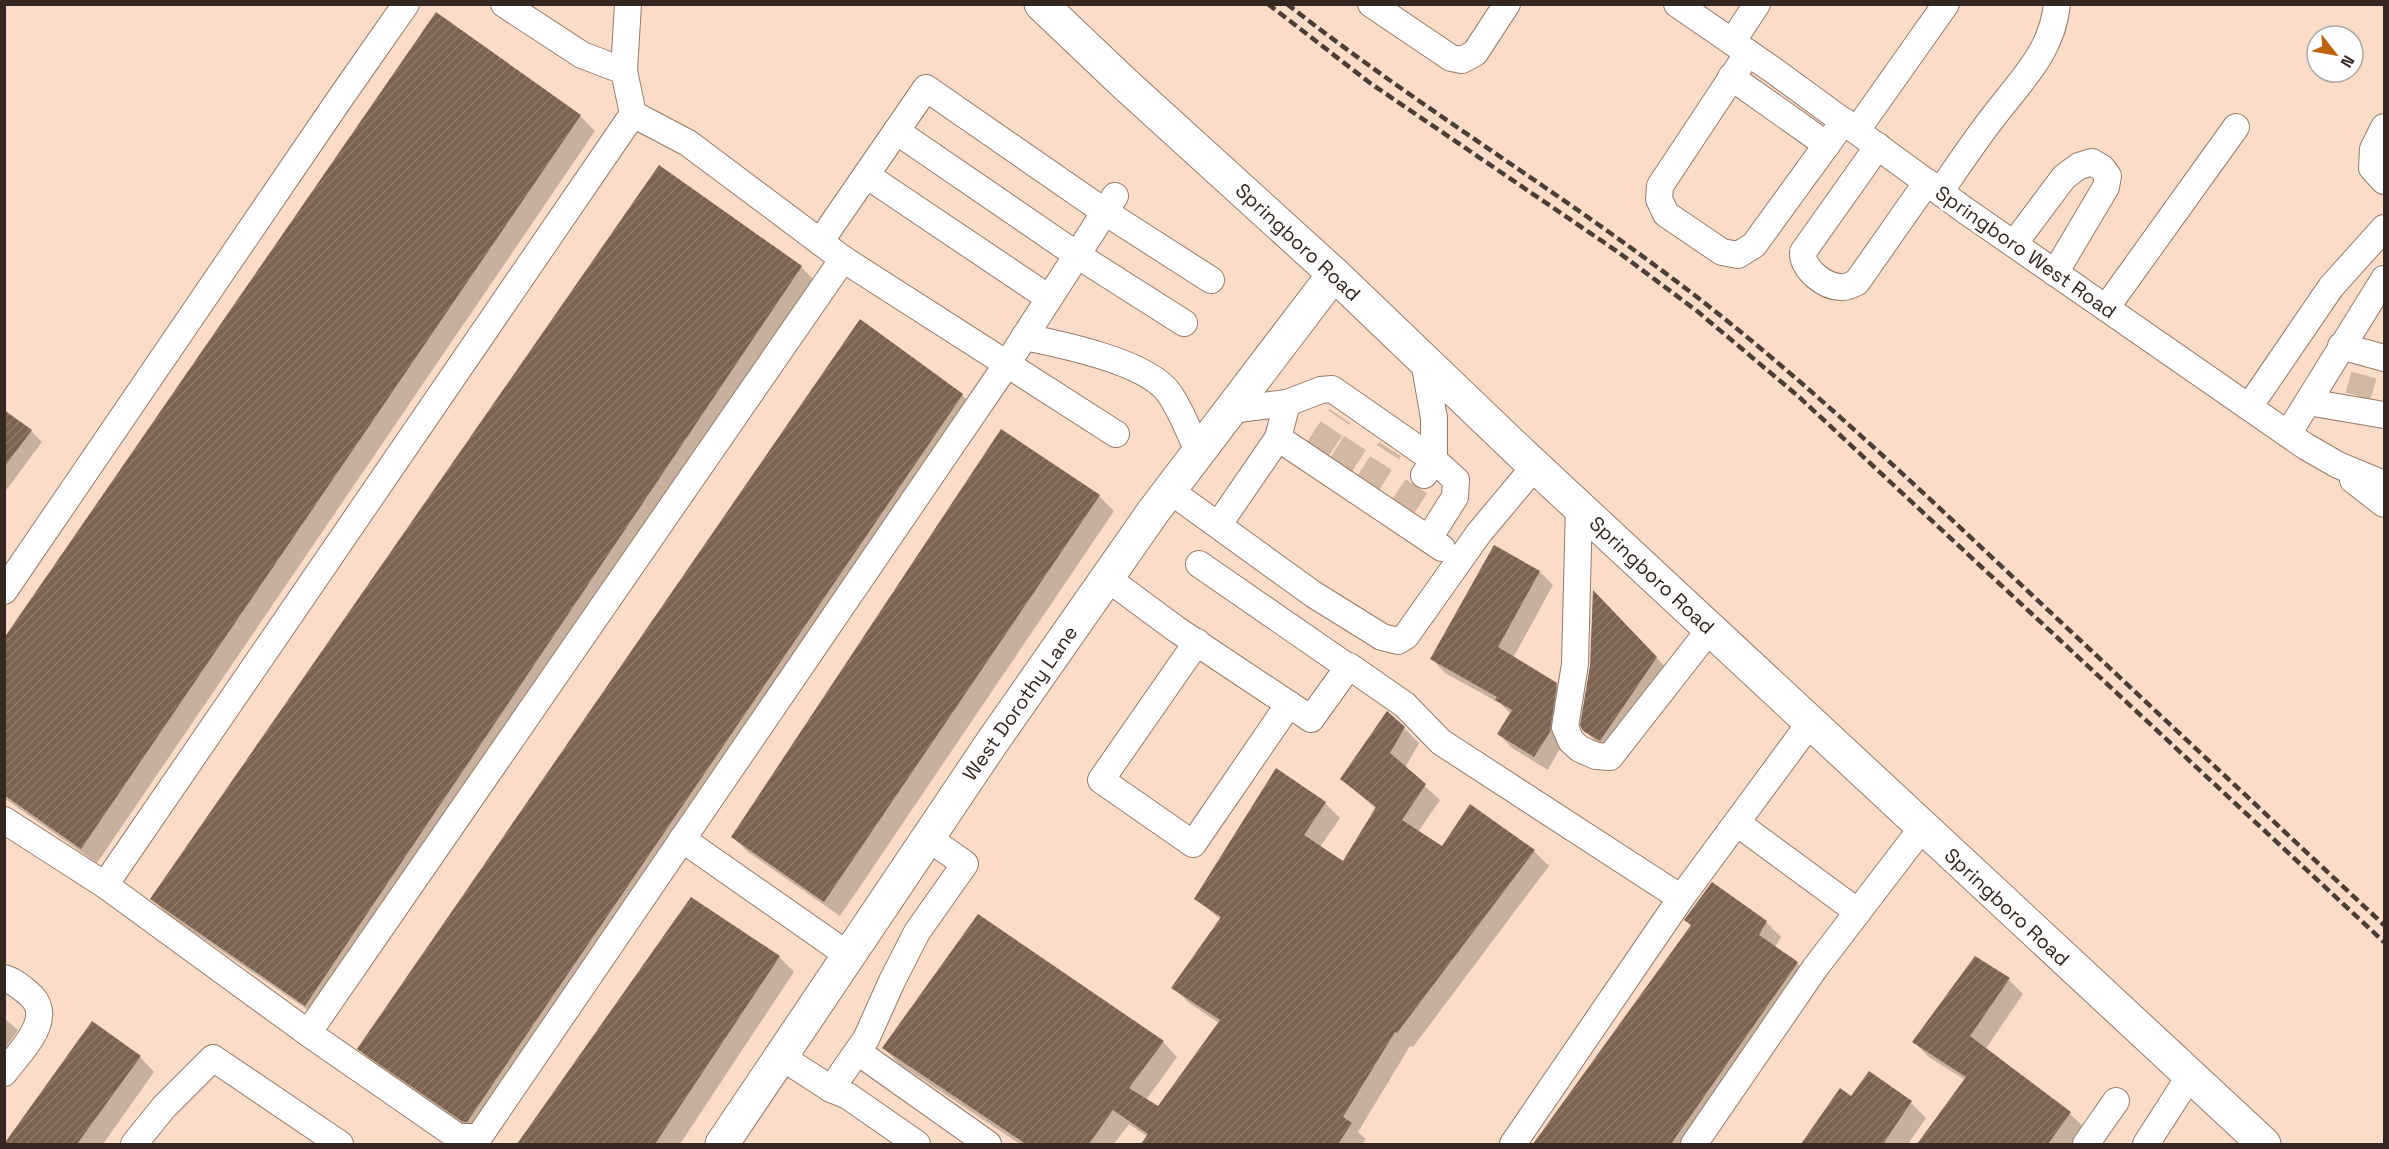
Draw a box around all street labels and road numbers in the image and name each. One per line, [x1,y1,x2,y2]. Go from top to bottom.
street label: Springboro Road [1230,177,1366,307]
street label: Springboro West Road [1930,180,2122,324]
street label: Springboro Road [1584,510,1720,640]
street label: West Dorothy Lane [957,620,1083,786]
street label: Springboro Road [1939,842,2075,972]

